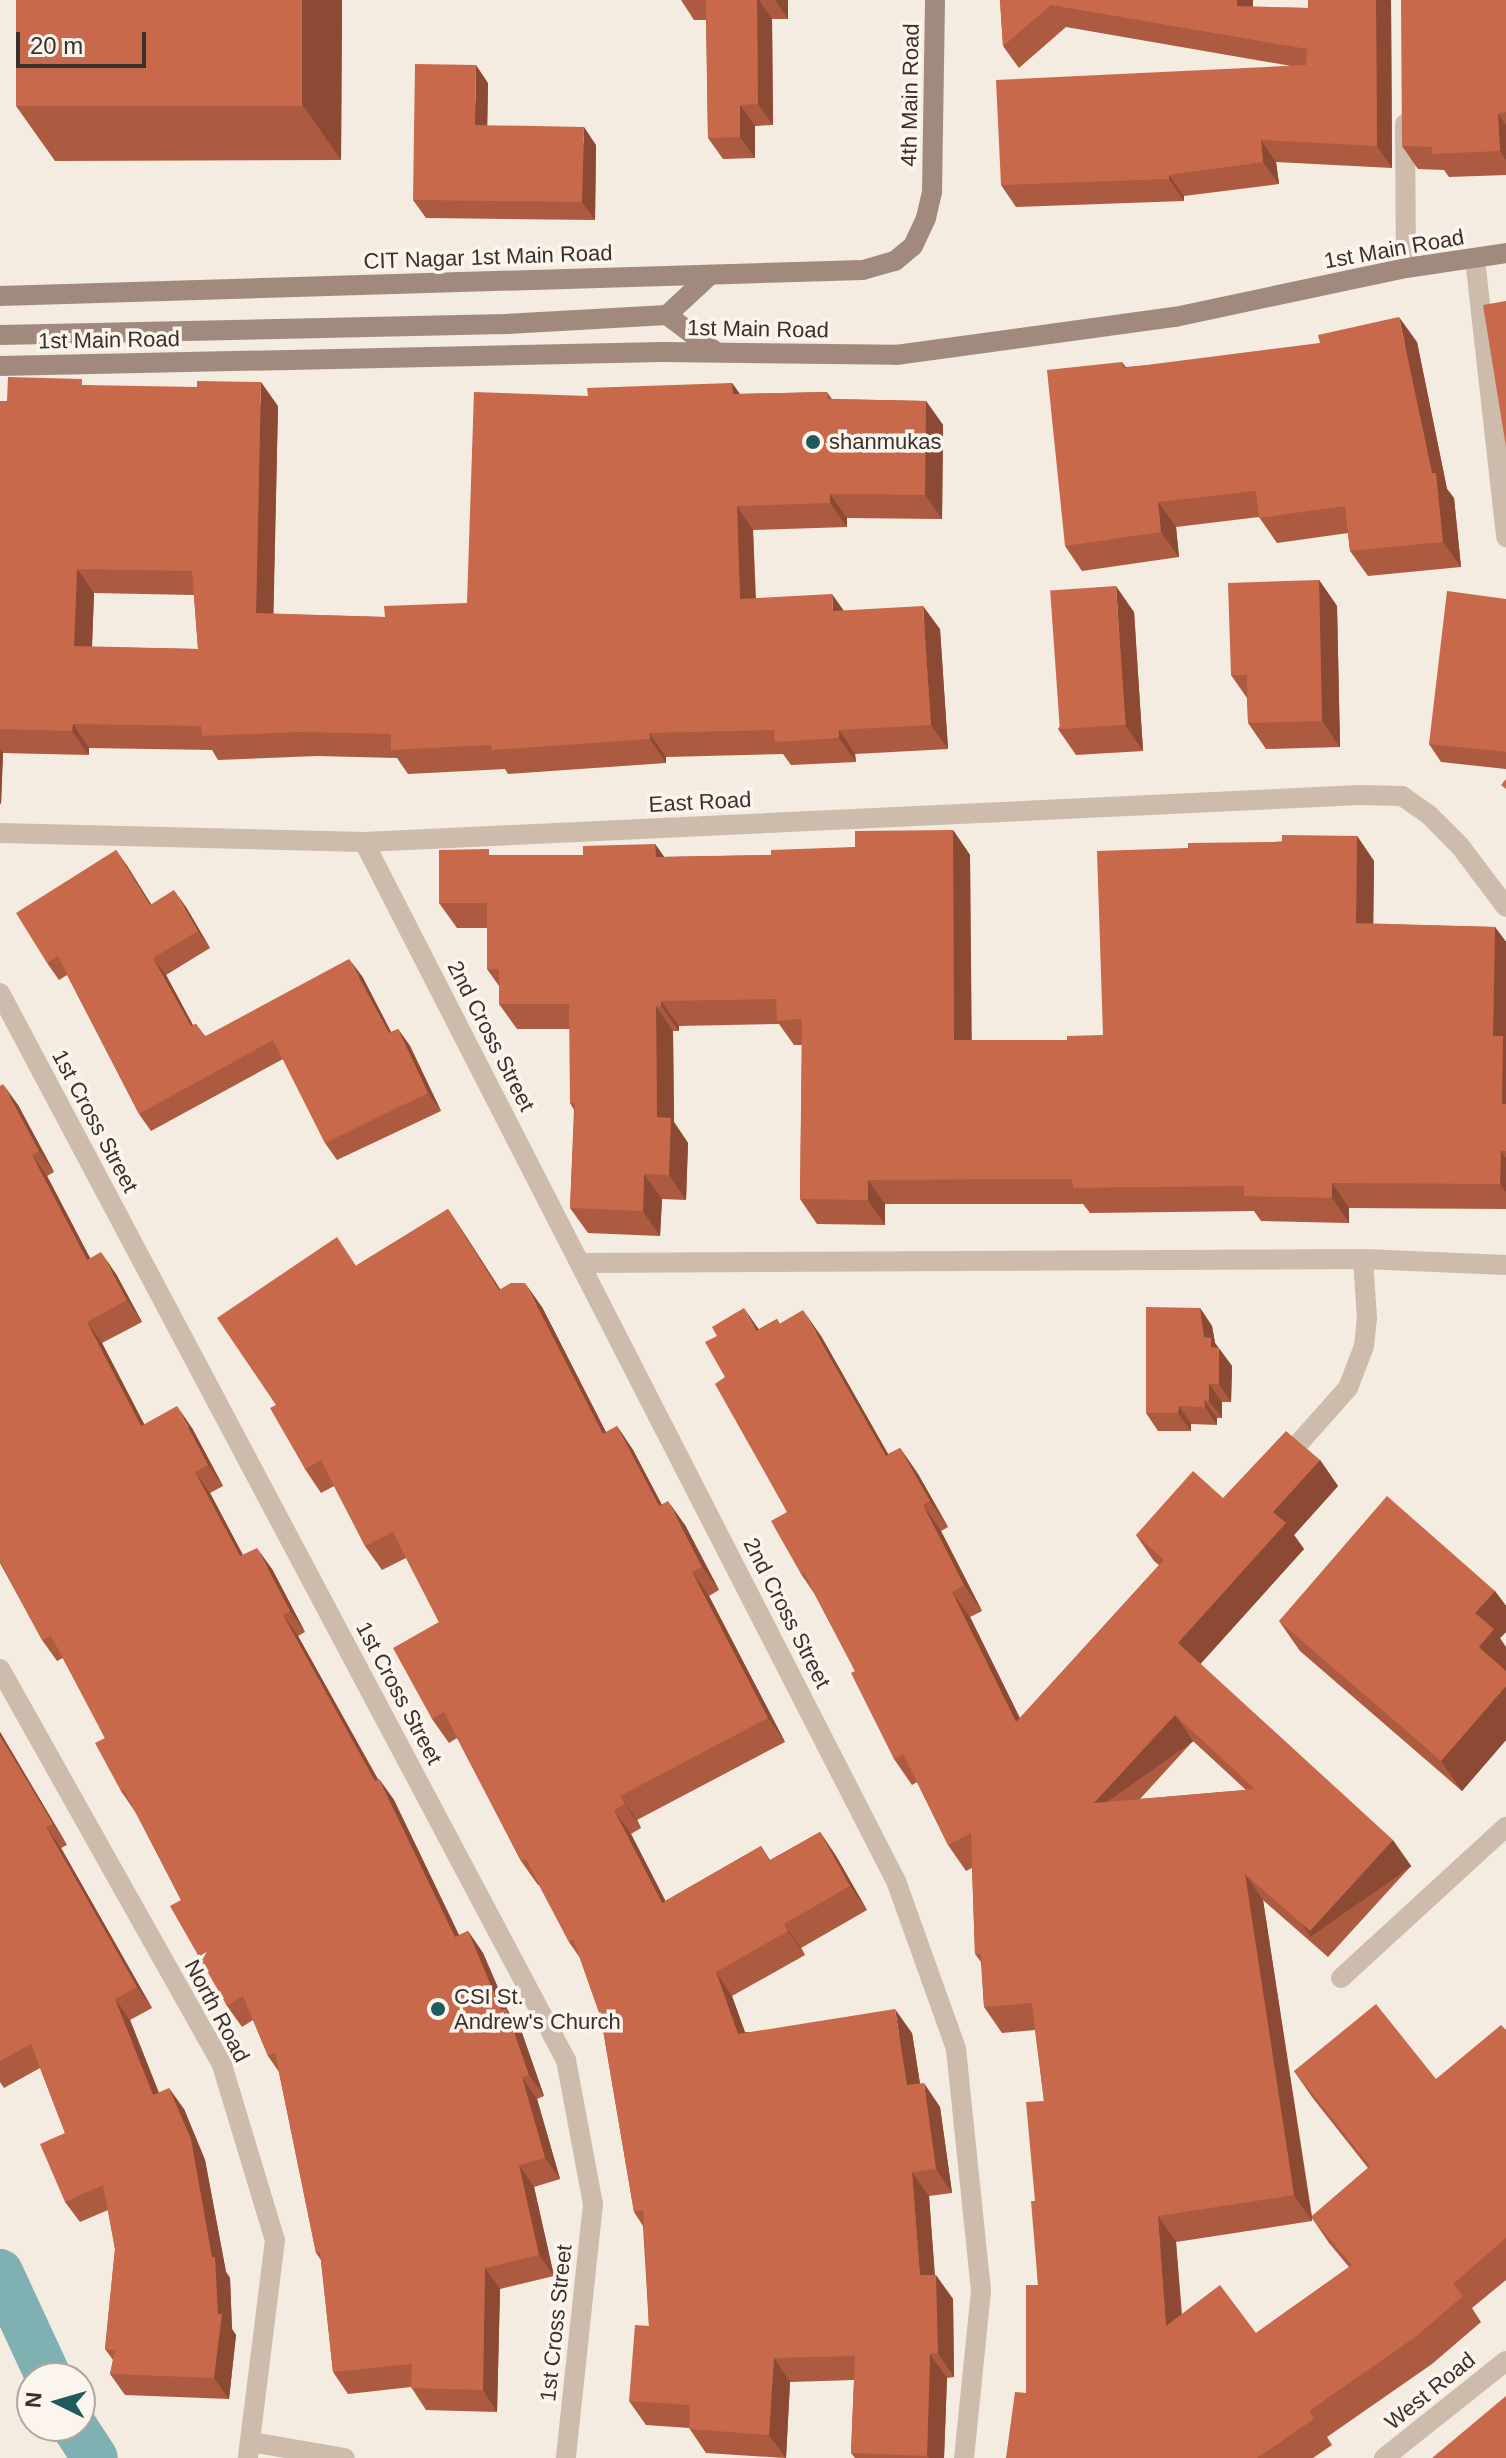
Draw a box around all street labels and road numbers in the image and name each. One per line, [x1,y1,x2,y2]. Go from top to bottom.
street label: 4th Main Road [896,23,924,167]
street label: 1st Main Road [1322,224,1466,274]
street label: CIT Nagar 1st Main Road [363,239,613,275]
street label: 1st Main Road [687,315,829,343]
street label: 1st Main Road [38,326,180,354]
street label: East Road [648,786,752,818]
street label: 2nd Cross Street [442,956,540,1116]
street label: 1st Cross Street [46,1045,144,1197]
street label: 2nd Cross Street [738,1533,836,1693]
street label: 1st Cross Street [350,1617,448,1769]
street label: North Road [179,1955,255,2067]
street label: 1st Cross Street [535,2243,577,2403]
street label: West Road [1380,2347,1480,2435]

